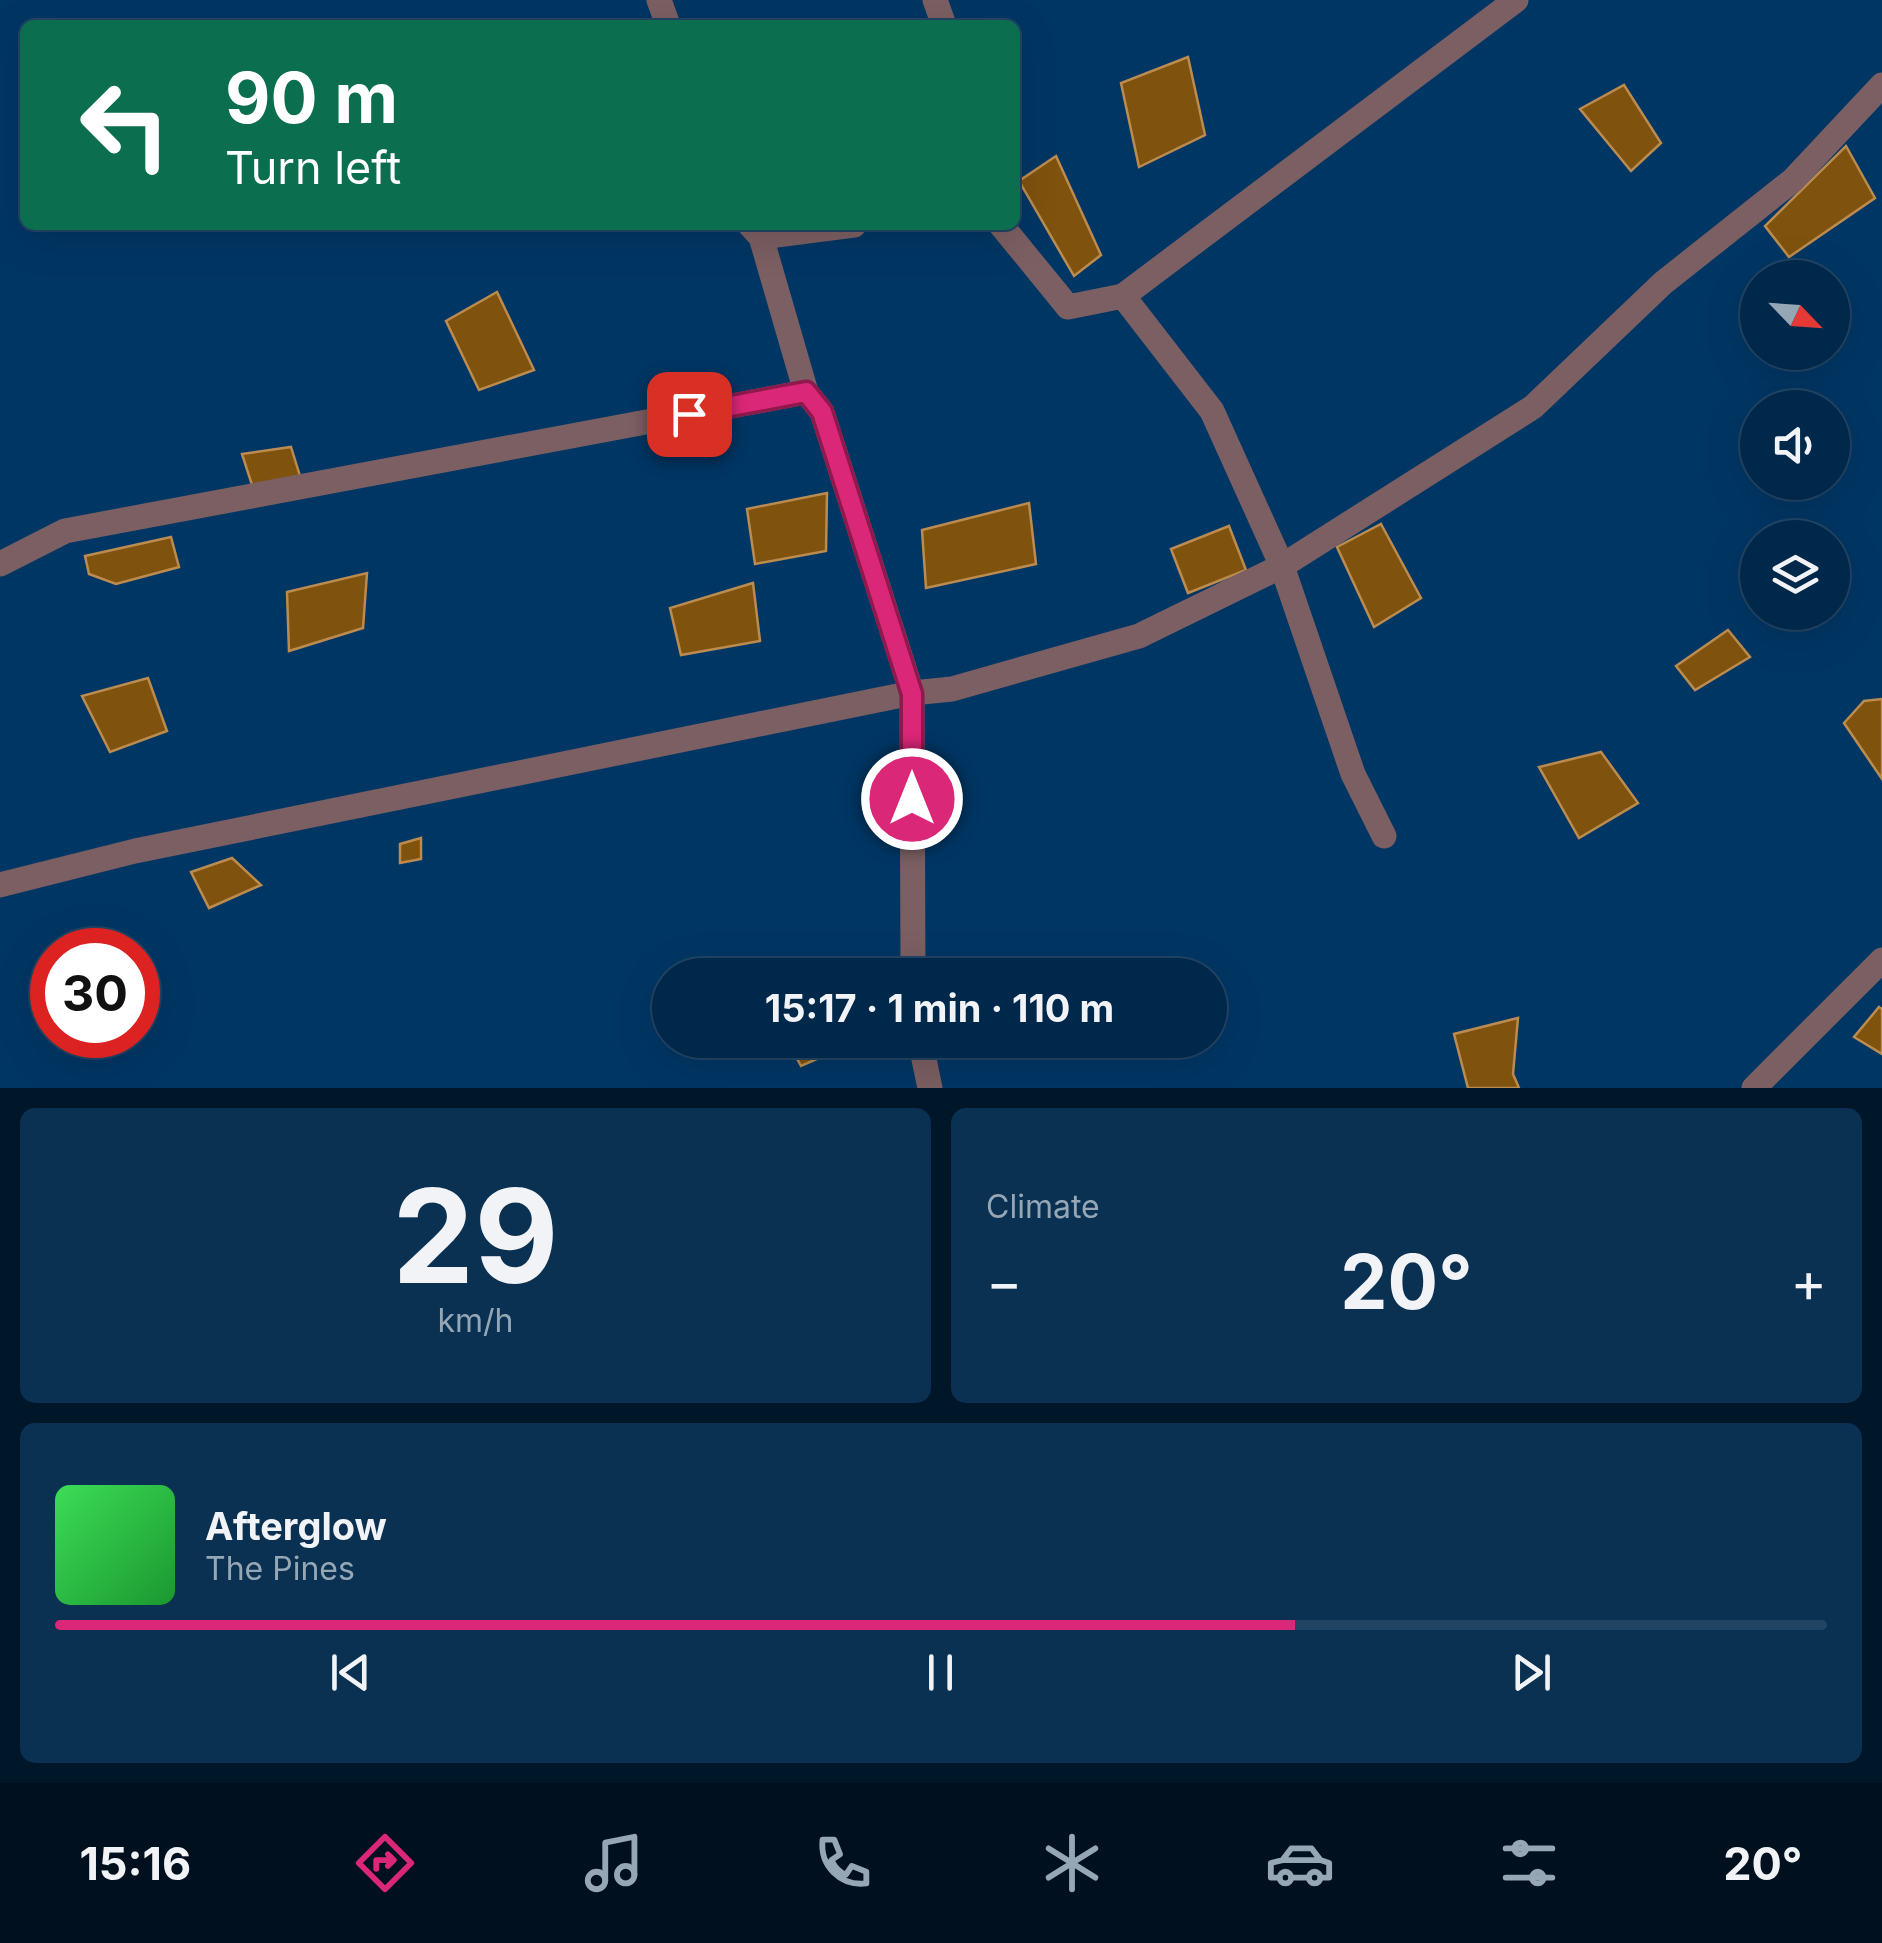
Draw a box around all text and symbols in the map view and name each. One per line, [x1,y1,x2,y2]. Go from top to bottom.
text: 90 m [225,55,398,140]
icon: left [60,60,190,190]
text: Turn left [225,140,401,195]
north arrow [1740,260,1850,370]
map controls [1740,260,1850,630]
pin [647,372,732,457]
icon: arrive [662,387,717,442]
button: sound [1740,390,1850,500]
button: layers [1740,520,1850,630]
position arrow [860,747,964,851]
speed limit sign: 30 [30,928,160,1058]
text: 15:17 · 1 min · 110 m [765,985,1114,1031]
text: 29 [392,1157,559,1314]
text: Climate [986,1187,1100,1226]
text: 20° [1340,1236,1473,1327]
text: − [986,1249,1022,1315]
text: + [1791,1249,1827,1315]
text: km/h [437,1301,514,1340]
text: Afterglow [205,1503,387,1549]
text: The Pines [205,1549,355,1588]
icon: previous [323,1645,378,1700]
icon: pause [913,1645,968,1700]
icon: next [1504,1645,1559,1700]
icon: directions [350,1828,420,1898]
icon: music [579,1828,649,1898]
icon: phone [808,1828,878,1898]
icon: climate [1037,1828,1107,1898]
icon: car [1265,1828,1335,1898]
icon: filters [1494,1828,1564,1898]
text: 15:16 [79,1836,191,1891]
text: 20° [1723,1836,1803,1891]

